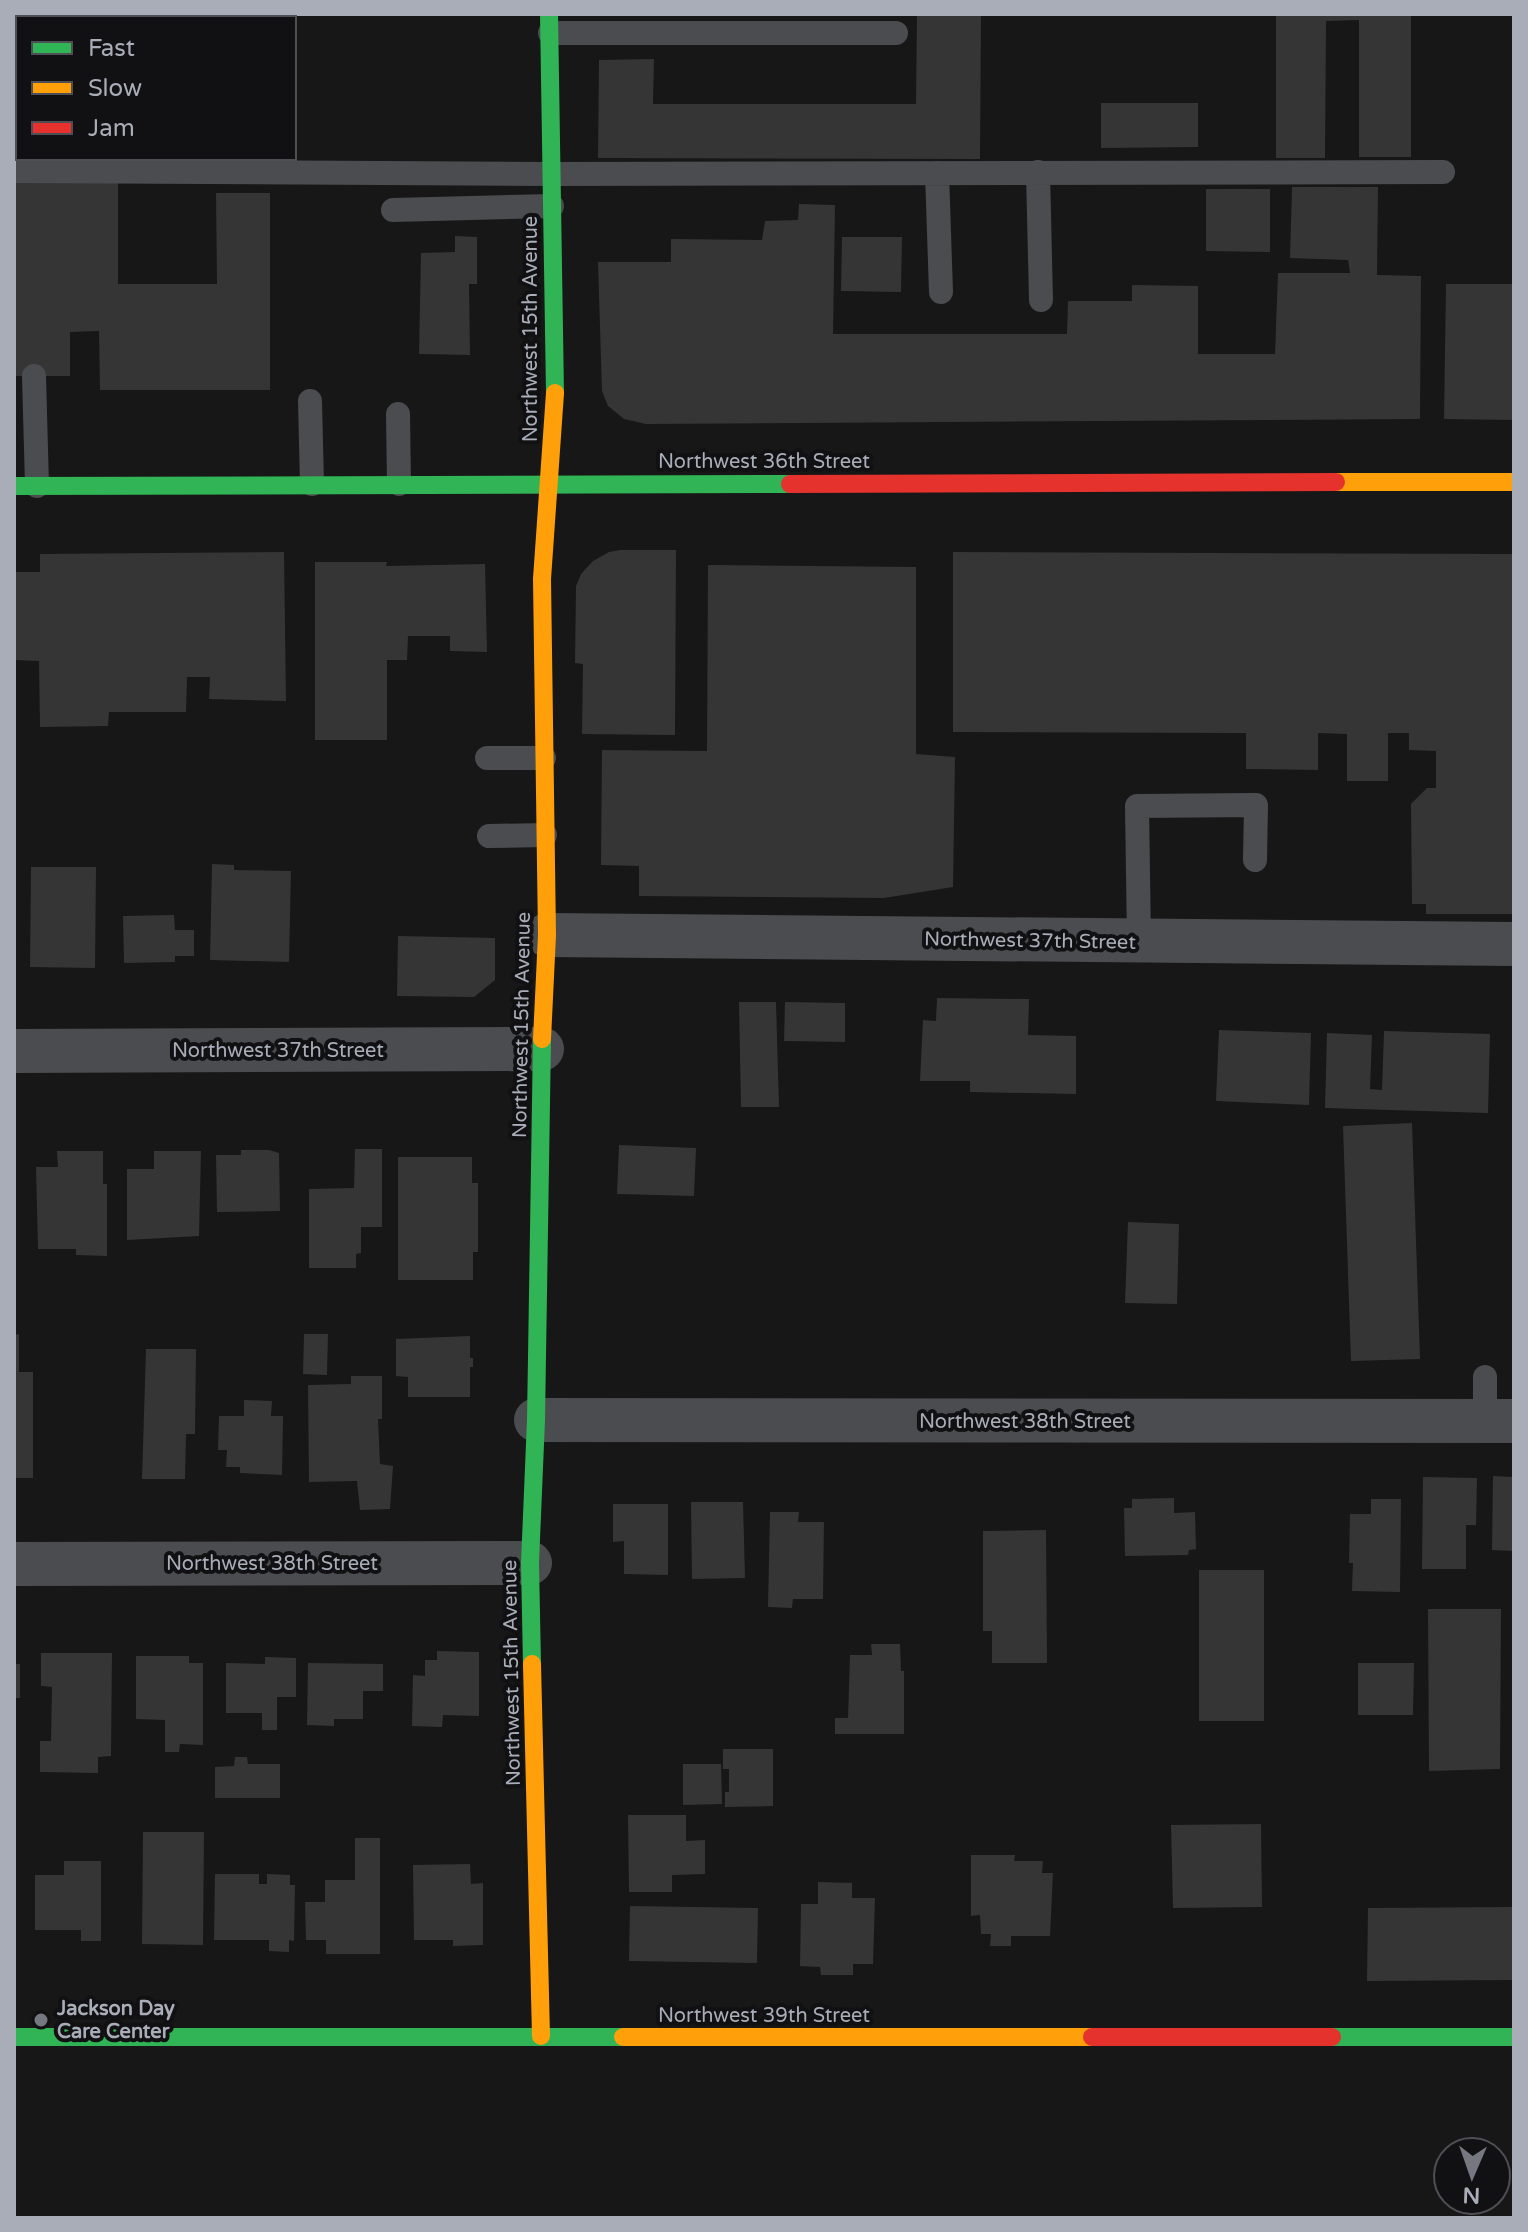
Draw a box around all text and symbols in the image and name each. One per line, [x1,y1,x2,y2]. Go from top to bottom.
legend [16,16,296,160]
text: Fast [88,34,135,63]
text: Slow [88,74,142,103]
text: Jam [88,114,135,143]
street label: Northwest 15th Avenue [519,216,543,442]
street label: Northwest 36th Street [658,450,870,474]
street label: Northwest 15th Avenue [508,912,536,1138]
street label: Northwest 37th Street [924,927,1136,955]
street label: Northwest 37th Street [172,1039,384,1063]
street label: Northwest 38th Street [919,1410,1131,1434]
street label: Northwest 38th Street [166,1552,378,1576]
street label: Northwest 15th Avenue [498,1560,526,1786]
place label: Jackson Day Care Center [56,1997,175,2044]
street label: Northwest 39th Street [658,2004,870,2028]
marker: Jackson Day Care Center [32,2011,50,2029]
north arrow [1432,2136,1512,2216]
text: N [1462,2182,1481,2208]

